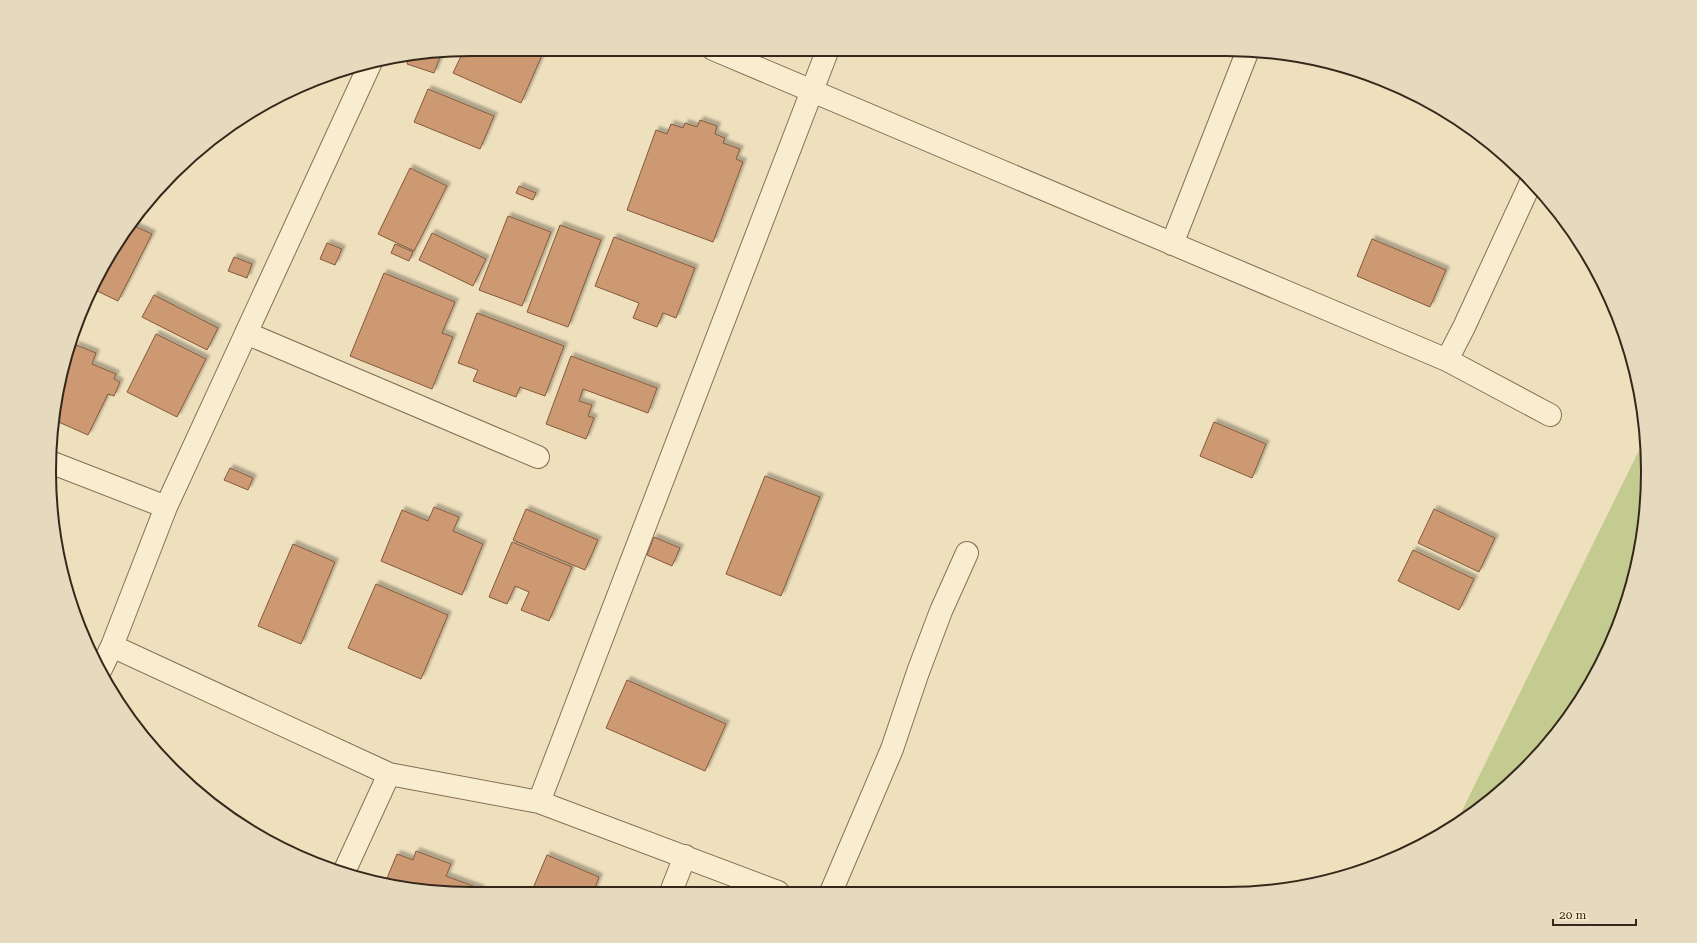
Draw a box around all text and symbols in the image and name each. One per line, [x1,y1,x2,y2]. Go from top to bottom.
scale bar [1553,901,1636,927]
text: 20 m [1559,908,1586,922]

